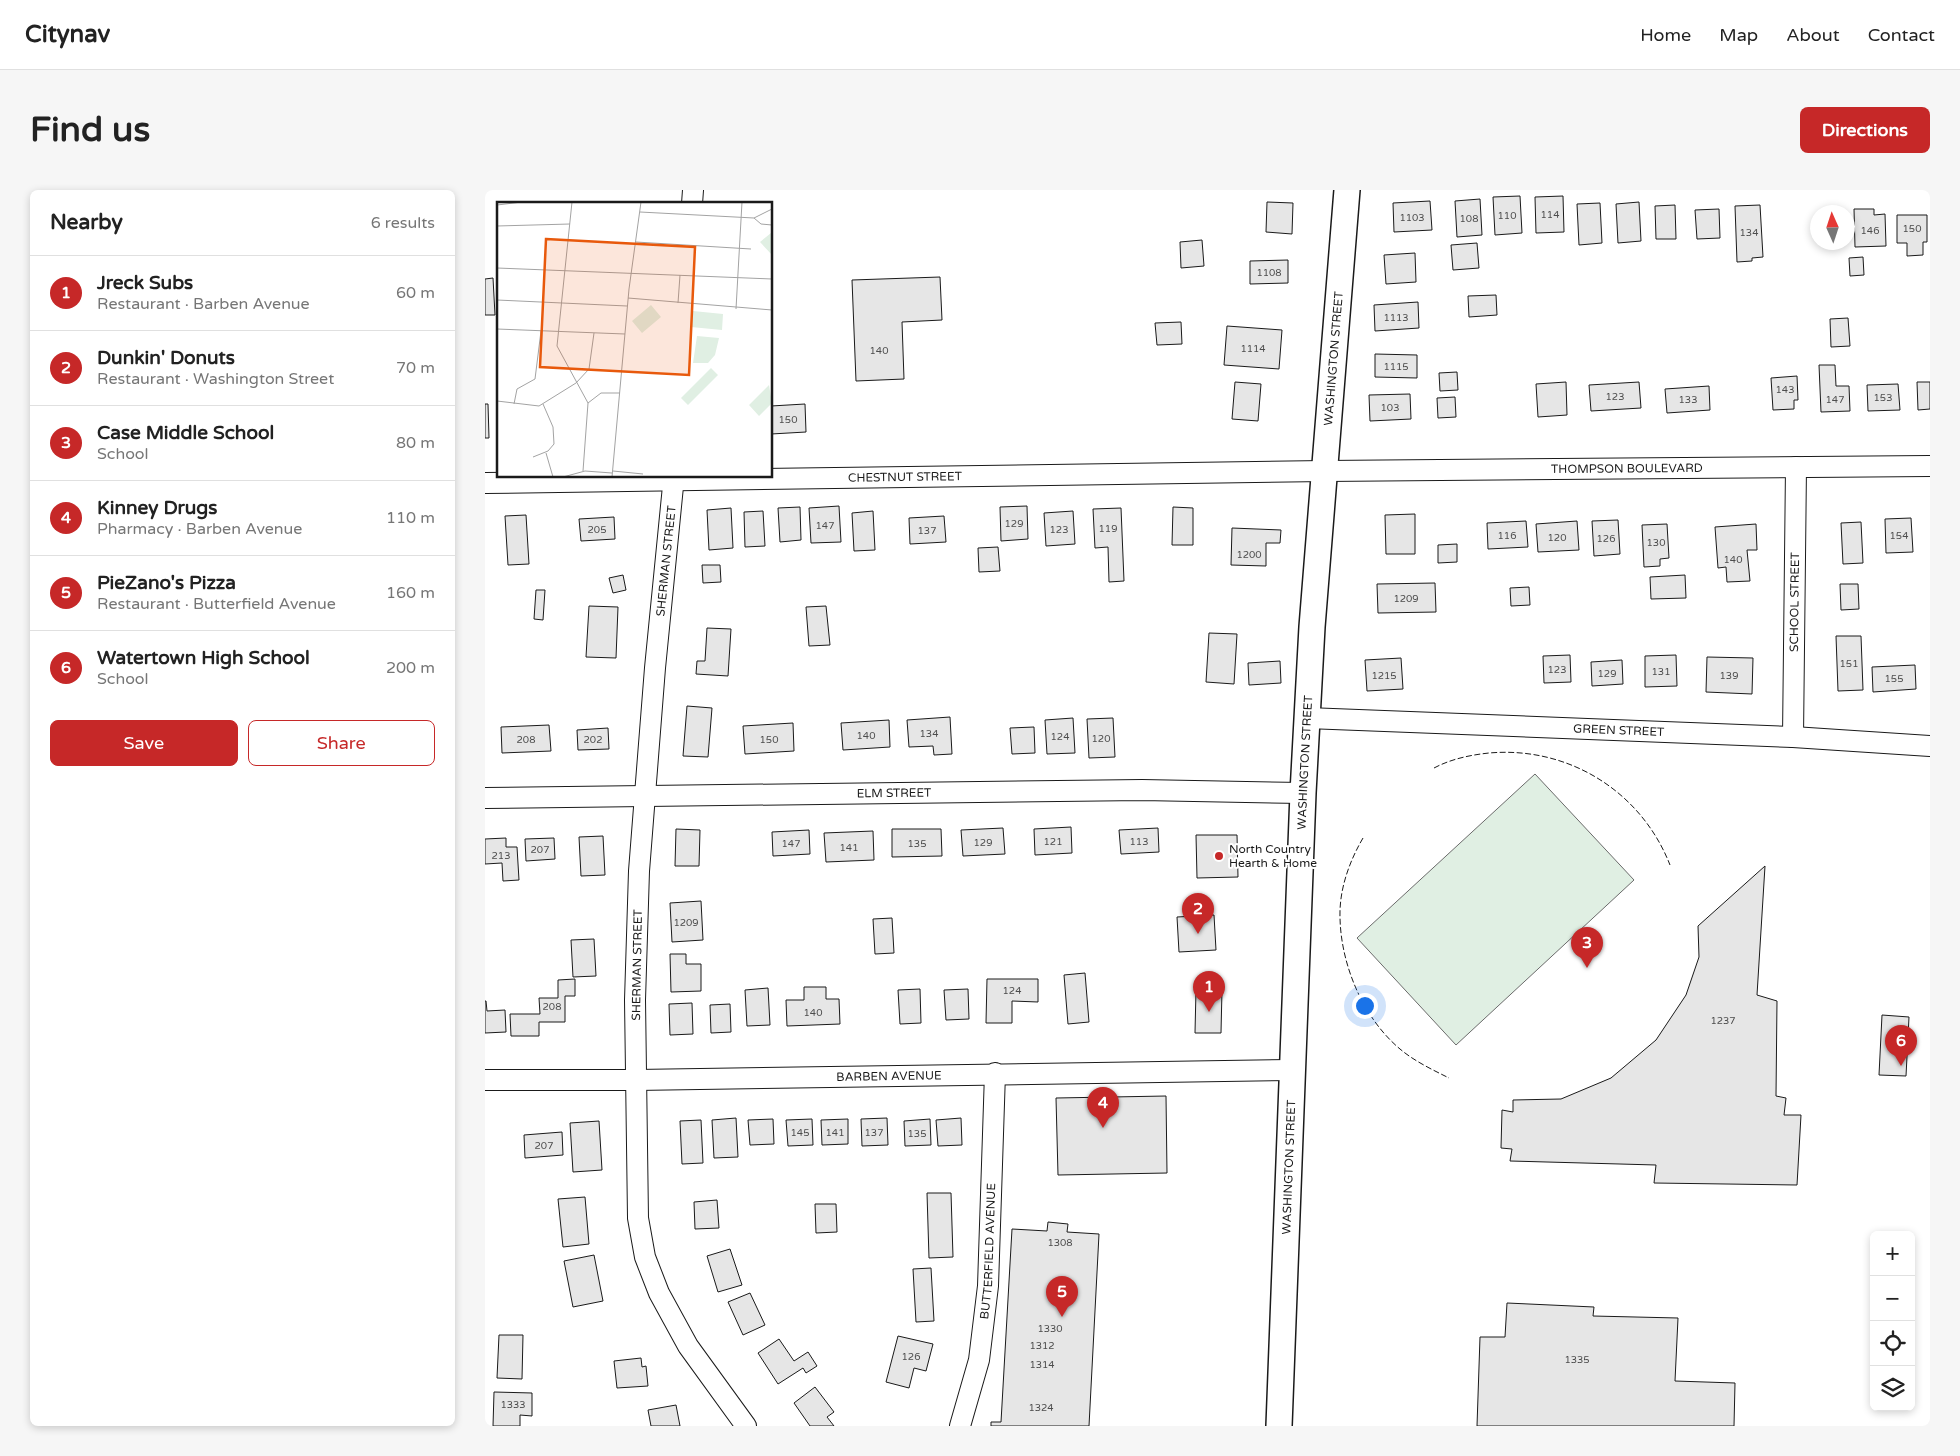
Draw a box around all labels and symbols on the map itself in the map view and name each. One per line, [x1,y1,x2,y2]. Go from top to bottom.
inset map [497,202,773,478]
north arrow [1810,205,1855,250]
house number: 114 [1541,209,1559,221]
house number: 110 [1498,210,1516,222]
house number: 1103 [1399,212,1425,224]
house number: 108 [1460,213,1478,225]
house number: 150 [1903,223,1921,235]
house number: 146 [1861,225,1879,237]
house number: 134 [1740,227,1758,239]
house number: 1108 [1256,267,1282,279]
street label: WASHINGTON STREET [1321,290,1346,426]
house number: 1113 [1383,312,1409,324]
house number: 1114 [1240,343,1266,355]
house number: 140 [870,345,888,357]
house number: 1115 [1383,361,1409,373]
house number: 143 [1776,384,1794,396]
house number: 123 [1606,391,1624,403]
house number: 153 [1874,392,1892,404]
house number: 133 [1679,394,1697,406]
house number: 147 [1826,394,1844,406]
house number: 103 [1381,402,1399,414]
house number: 150 [779,414,797,426]
street label: THOMPSON BOULEVARD [1551,461,1703,476]
street label: CHESTNUT STREET [848,469,963,485]
street label: SHERMAN STREET [653,504,679,617]
house number: 129 [1005,518,1023,530]
house number: 147 [816,520,834,532]
house number: 119 [1099,523,1117,535]
house number: 205 [588,524,606,536]
house number: 123 [1050,524,1068,536]
house number: 137 [918,525,936,537]
house number: 116 [1498,530,1516,542]
house number: 154 [1890,530,1908,542]
house number: 120 [1548,532,1566,544]
house number: 126 [1597,533,1615,545]
house number: 130 [1647,537,1665,549]
house number: 1200 [1236,549,1262,561]
street label: SCHOOL STREET [1787,551,1802,652]
house number: 140 [1724,554,1742,566]
house number: 1209 [1393,593,1419,605]
house number: 151 [1840,658,1858,670]
house number: 123 [1548,664,1566,676]
house number: 131 [1652,666,1670,678]
house number: 129 [1598,668,1616,680]
house number: 1215 [1371,670,1397,682]
house number: 139 [1720,670,1738,682]
house number: 155 [1885,673,1903,685]
street label: WASHINGTON STREET [1295,694,1315,830]
street label: GREEN STREET [1573,721,1665,739]
house number: 134 [920,728,938,740]
house number: 140 [857,730,875,742]
house number: 124 [1051,731,1069,743]
house number: 120 [1092,733,1110,745]
house number: 208 [517,734,535,746]
house number: 202 [584,734,602,746]
house number: 150 [760,734,778,746]
street label: ELM STREET [857,786,932,800]
house number: 121 [1044,836,1062,848]
house number: 113 [1130,836,1148,848]
house number: 129 [974,837,992,849]
house number: 147 [782,838,800,850]
house number: 135 [908,838,926,850]
house number: 141 [840,842,858,854]
place label: North Country Hearth & Home [1229,842,1317,870]
house number: 207 [531,844,549,856]
house number: 213 [492,850,510,862]
marker: North Country Hearth & Home [1213,850,1225,862]
pin: 2 [1182,893,1214,934]
street label: SHERMAN STREET [629,909,645,1021]
house number: 1209 [673,917,699,929]
pin: 3 [1571,927,1603,968]
pin: 1 [1193,971,1225,1012]
house number: 124 [1003,985,1021,997]
your location [1352,993,1378,1019]
house number: 208 [543,1001,561,1013]
house number: 140 [804,1007,822,1019]
house number: 1237 [1710,1015,1736,1027]
pin: 6 [1885,1025,1917,1066]
street label: BARBEN AVENUE [836,1068,942,1084]
pin: 4 [1087,1087,1119,1128]
street label: WASHINGTON STREET [1279,1099,1298,1235]
house number: 145 [791,1127,809,1139]
house number: 141 [826,1127,844,1139]
house number: 137 [865,1127,883,1139]
house number: 135 [908,1128,926,1140]
house number: 207 [535,1140,553,1152]
street label: BUTTERFIELD AVENUE [977,1182,998,1320]
house number: 1308 [1047,1237,1073,1249]
pin: 5 [1046,1276,1078,1317]
house number: 1330 [1037,1323,1063,1335]
house number: 1312 [1029,1340,1055,1352]
house number: 126 [902,1351,920,1363]
house number: 1335 [1564,1354,1590,1366]
house number: 1314 [1029,1359,1055,1371]
house number: 1333 [500,1399,526,1411]
house number: 1324 [1028,1402,1054,1414]

